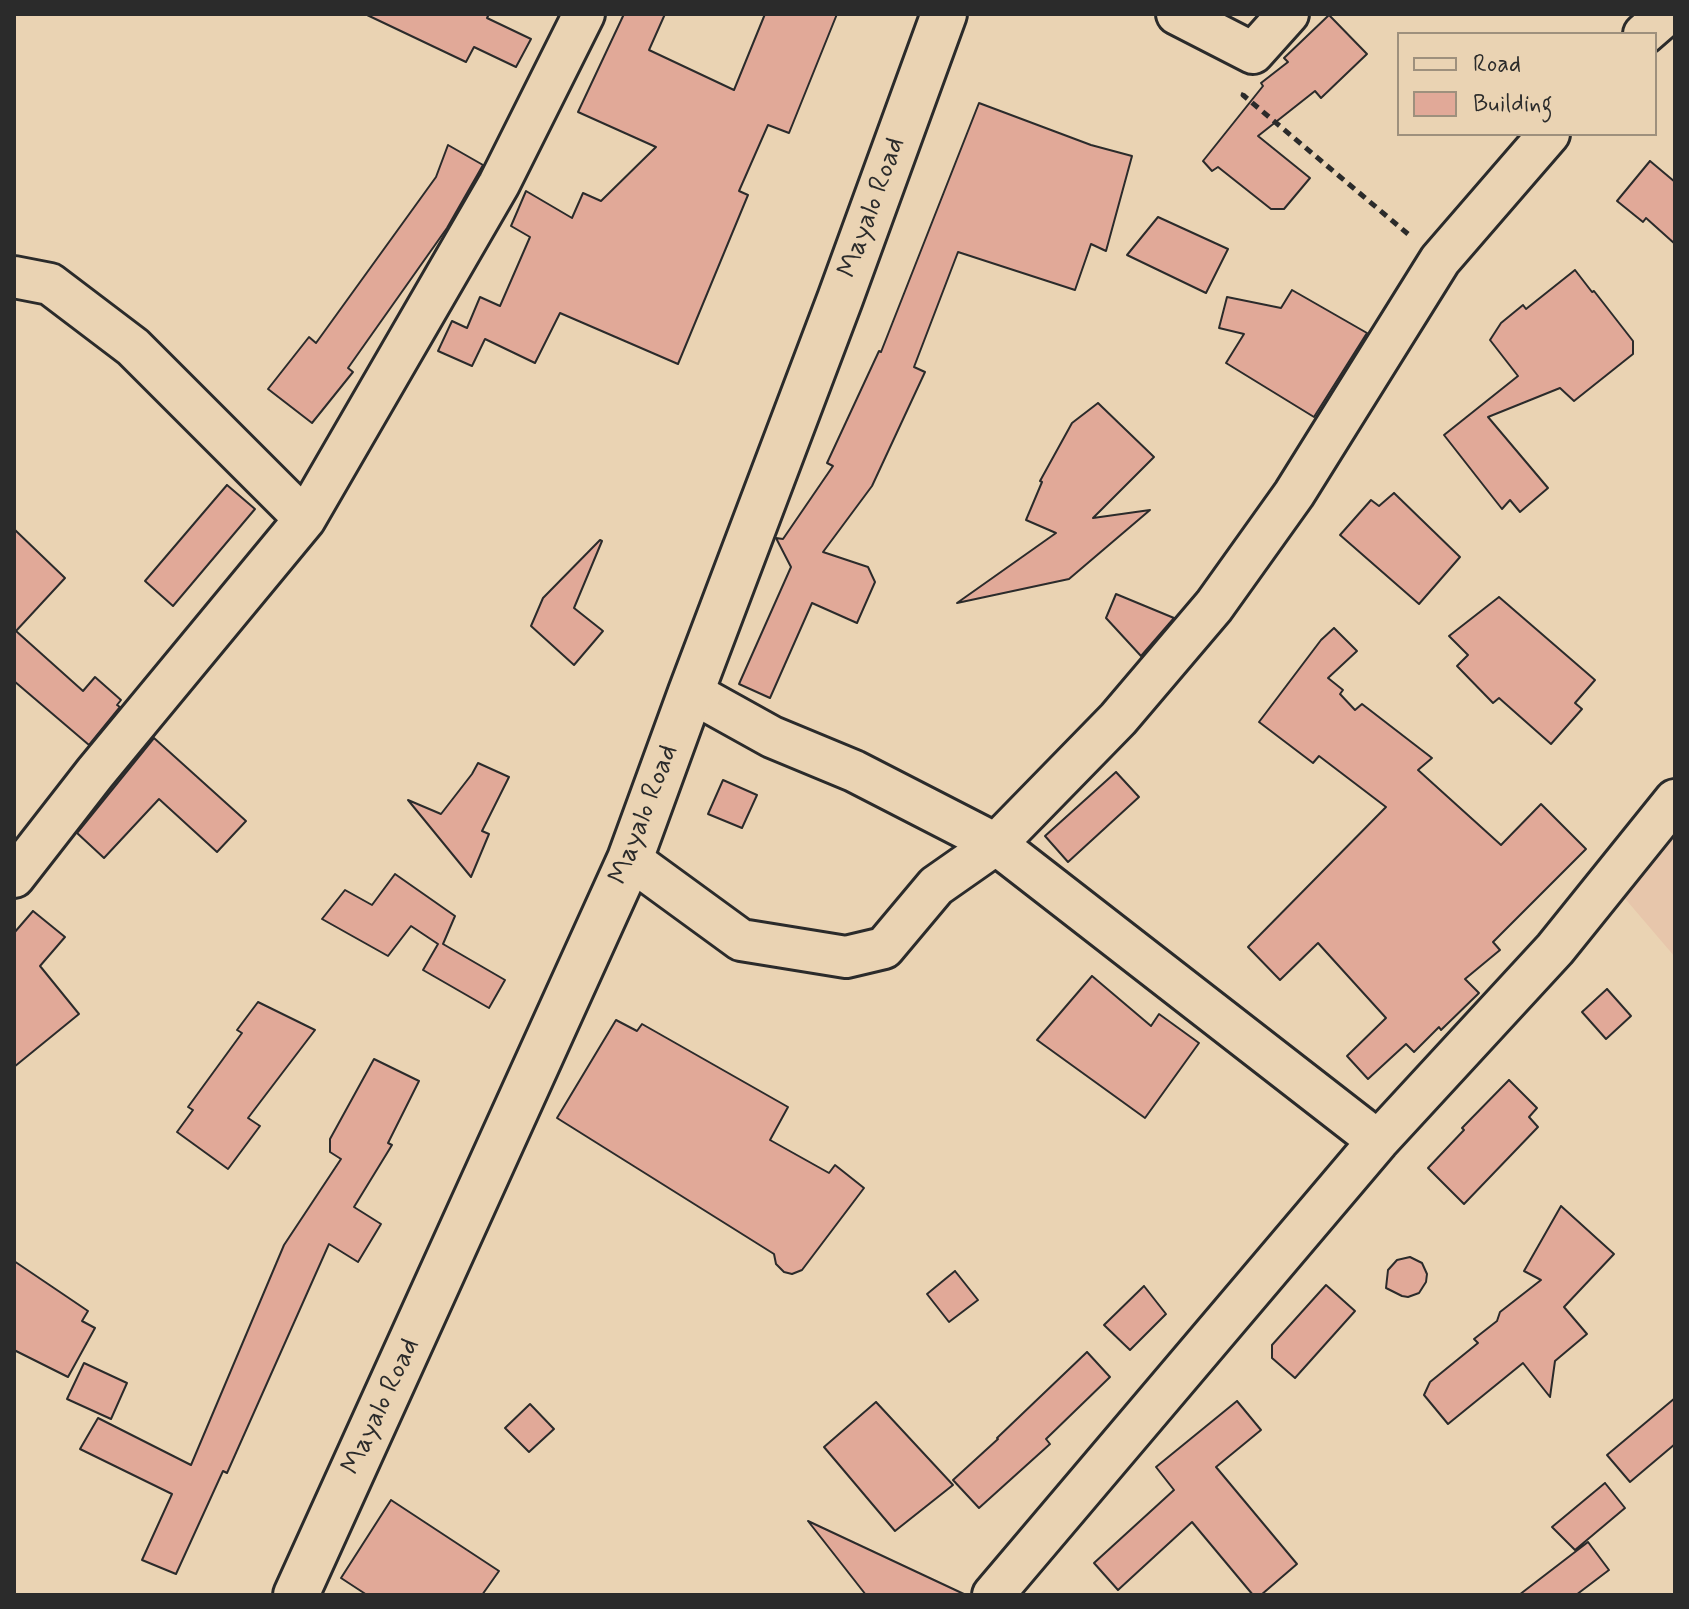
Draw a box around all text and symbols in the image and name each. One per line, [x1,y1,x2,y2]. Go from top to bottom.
legend [1397,32,1657,136]
text: Road [1473,49,1521,80]
text: Building [1473,89,1553,120]
street label: Mayalo Road [832,133,914,283]
street label: Mayalo Road [603,740,687,890]
street label: Mayalo Road [336,1333,428,1481]

